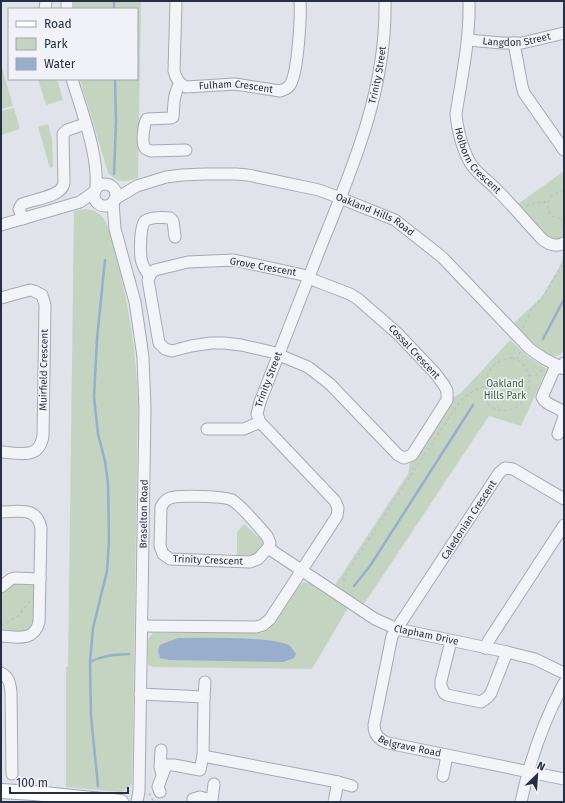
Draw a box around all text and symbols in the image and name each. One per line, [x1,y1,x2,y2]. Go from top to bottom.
legend [8,8,138,80]
text: Road [44,17,72,31]
street label: Langdon Street [482,30,552,49]
text: Park [44,37,68,51]
street label: Trinity Street [366,45,389,105]
text: Water [44,57,76,71]
street label: Fulham Crescent [198,78,274,96]
street label: Holborn Crescent [452,126,504,197]
street label: Oakland Hills Road [334,191,417,239]
street label: Grove Crescent [229,255,298,279]
street label: Cossal Crescent [386,322,442,382]
street label: Muirfield Crescent [37,329,51,411]
street label: Trinity Street [253,350,285,408]
park label: Oakland Hills Park [484,378,527,402]
street label: Caledonian Crescent [439,478,499,562]
street label: Braselton Road [137,479,151,549]
street label: Trinity Crescent [173,553,244,568]
street label: Clapham Drive [392,622,460,648]
street label: Belgrave Road [375,733,442,760]
north arrow [517,755,557,795]
text: N [535,759,547,774]
scale bar [10,769,128,795]
text: 100 m [16,776,48,790]

